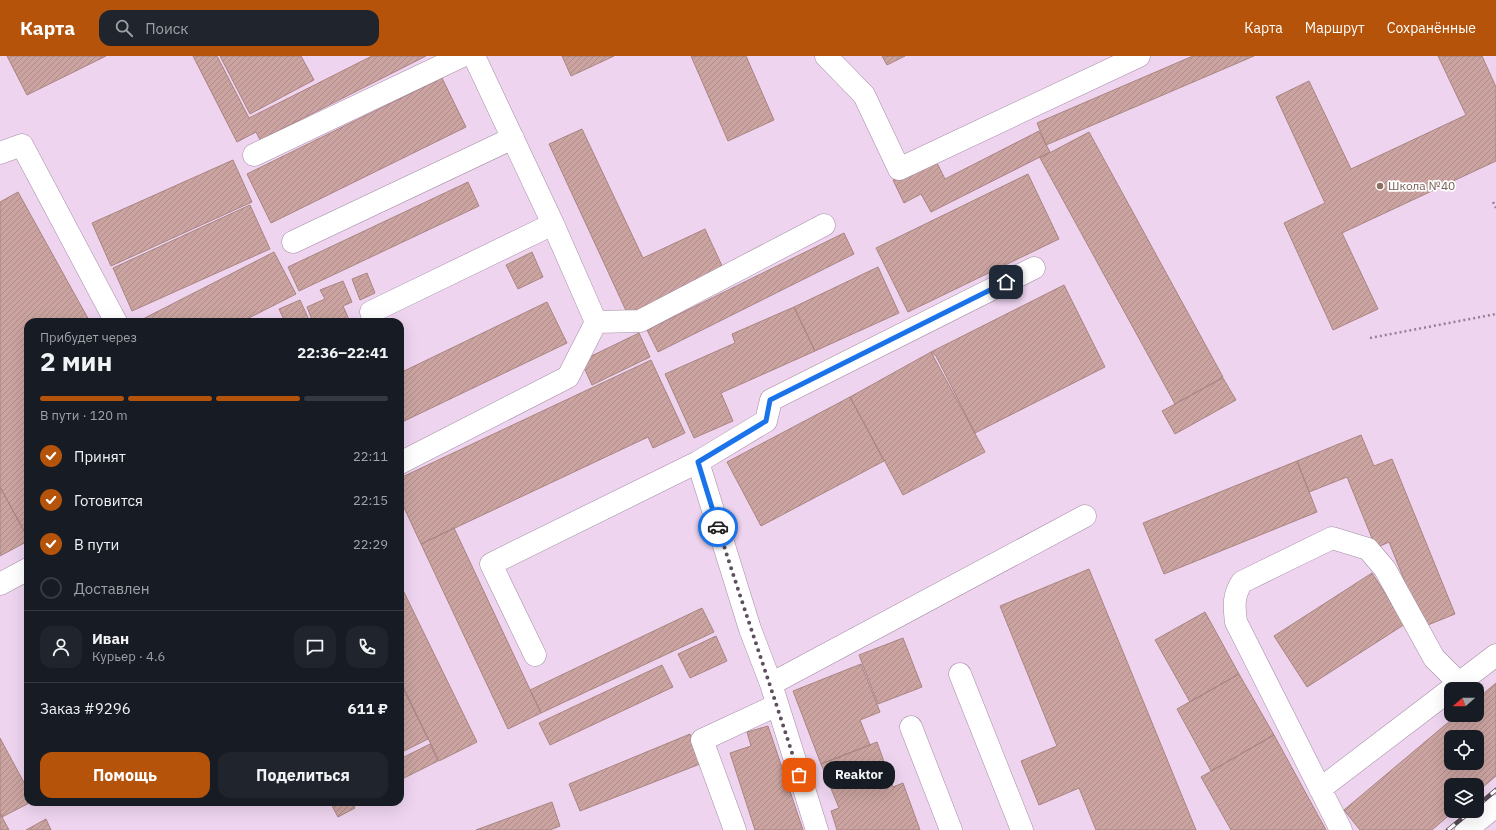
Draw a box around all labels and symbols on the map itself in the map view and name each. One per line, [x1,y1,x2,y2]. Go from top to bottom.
place label: Школа №40 [1388,178,1455,193]
marker: Школа №40 [1375,181,1385,191]
pin [989,265,1023,299]
courier [698,507,738,547]
north arrow [1444,682,1484,722]
pin [782,758,816,792]
callout: Reaktor [823,761,895,789]

